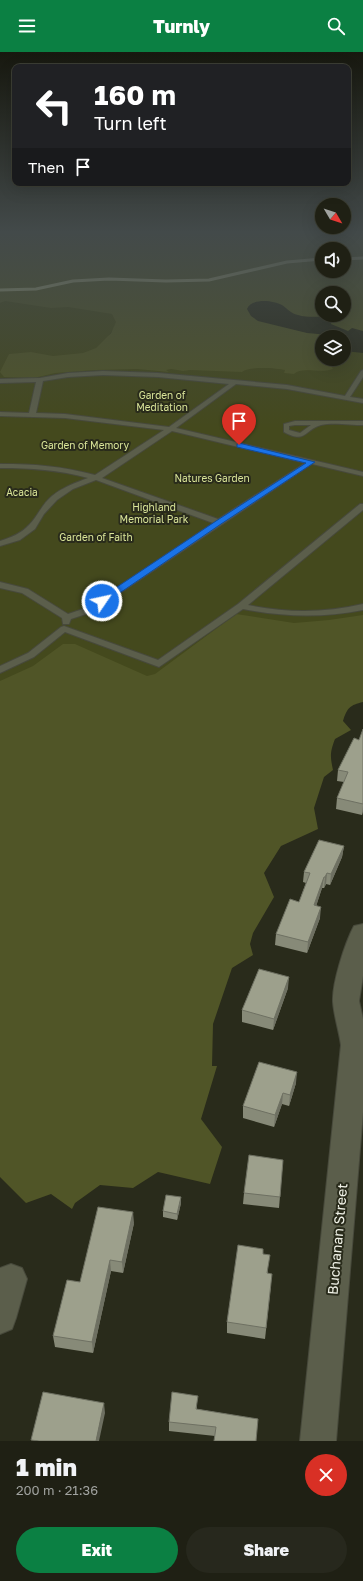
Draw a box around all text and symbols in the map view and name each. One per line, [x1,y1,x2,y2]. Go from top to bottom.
icon: menu [16,15,38,37]
text: Turnly [153,15,210,37]
icon: search [325,15,347,37]
text: 160 m [94,78,176,111]
icon: left [28,80,80,132]
text: Turn left [94,112,167,134]
icon: arrive [72,156,94,178]
text: Then [28,158,64,176]
north arrow [315,198,351,234]
map controls [315,198,351,366]
button: sound [315,242,351,278]
button: search [315,286,351,322]
button: layers [315,330,351,366]
park label: Garden of Meditation [136,389,188,413]
pin [222,404,256,445]
icon: arrive [228,410,250,432]
park label: Garden of Memory [41,439,129,451]
park label: Natures Garden [174,472,250,484]
park label: Acacia [6,486,38,498]
park label: Highland Memorial Park [120,501,189,525]
park label: Garden of Faith [59,531,133,543]
position arrow [81,580,123,622]
street label: Buchanan Street [324,1182,350,1296]
text: 1 min [16,1452,77,1481]
button: close [305,1454,347,1496]
text: 200 m · 21:36 [16,1482,98,1498]
button: Exit [16,1527,178,1573]
button: Share [186,1527,347,1573]

